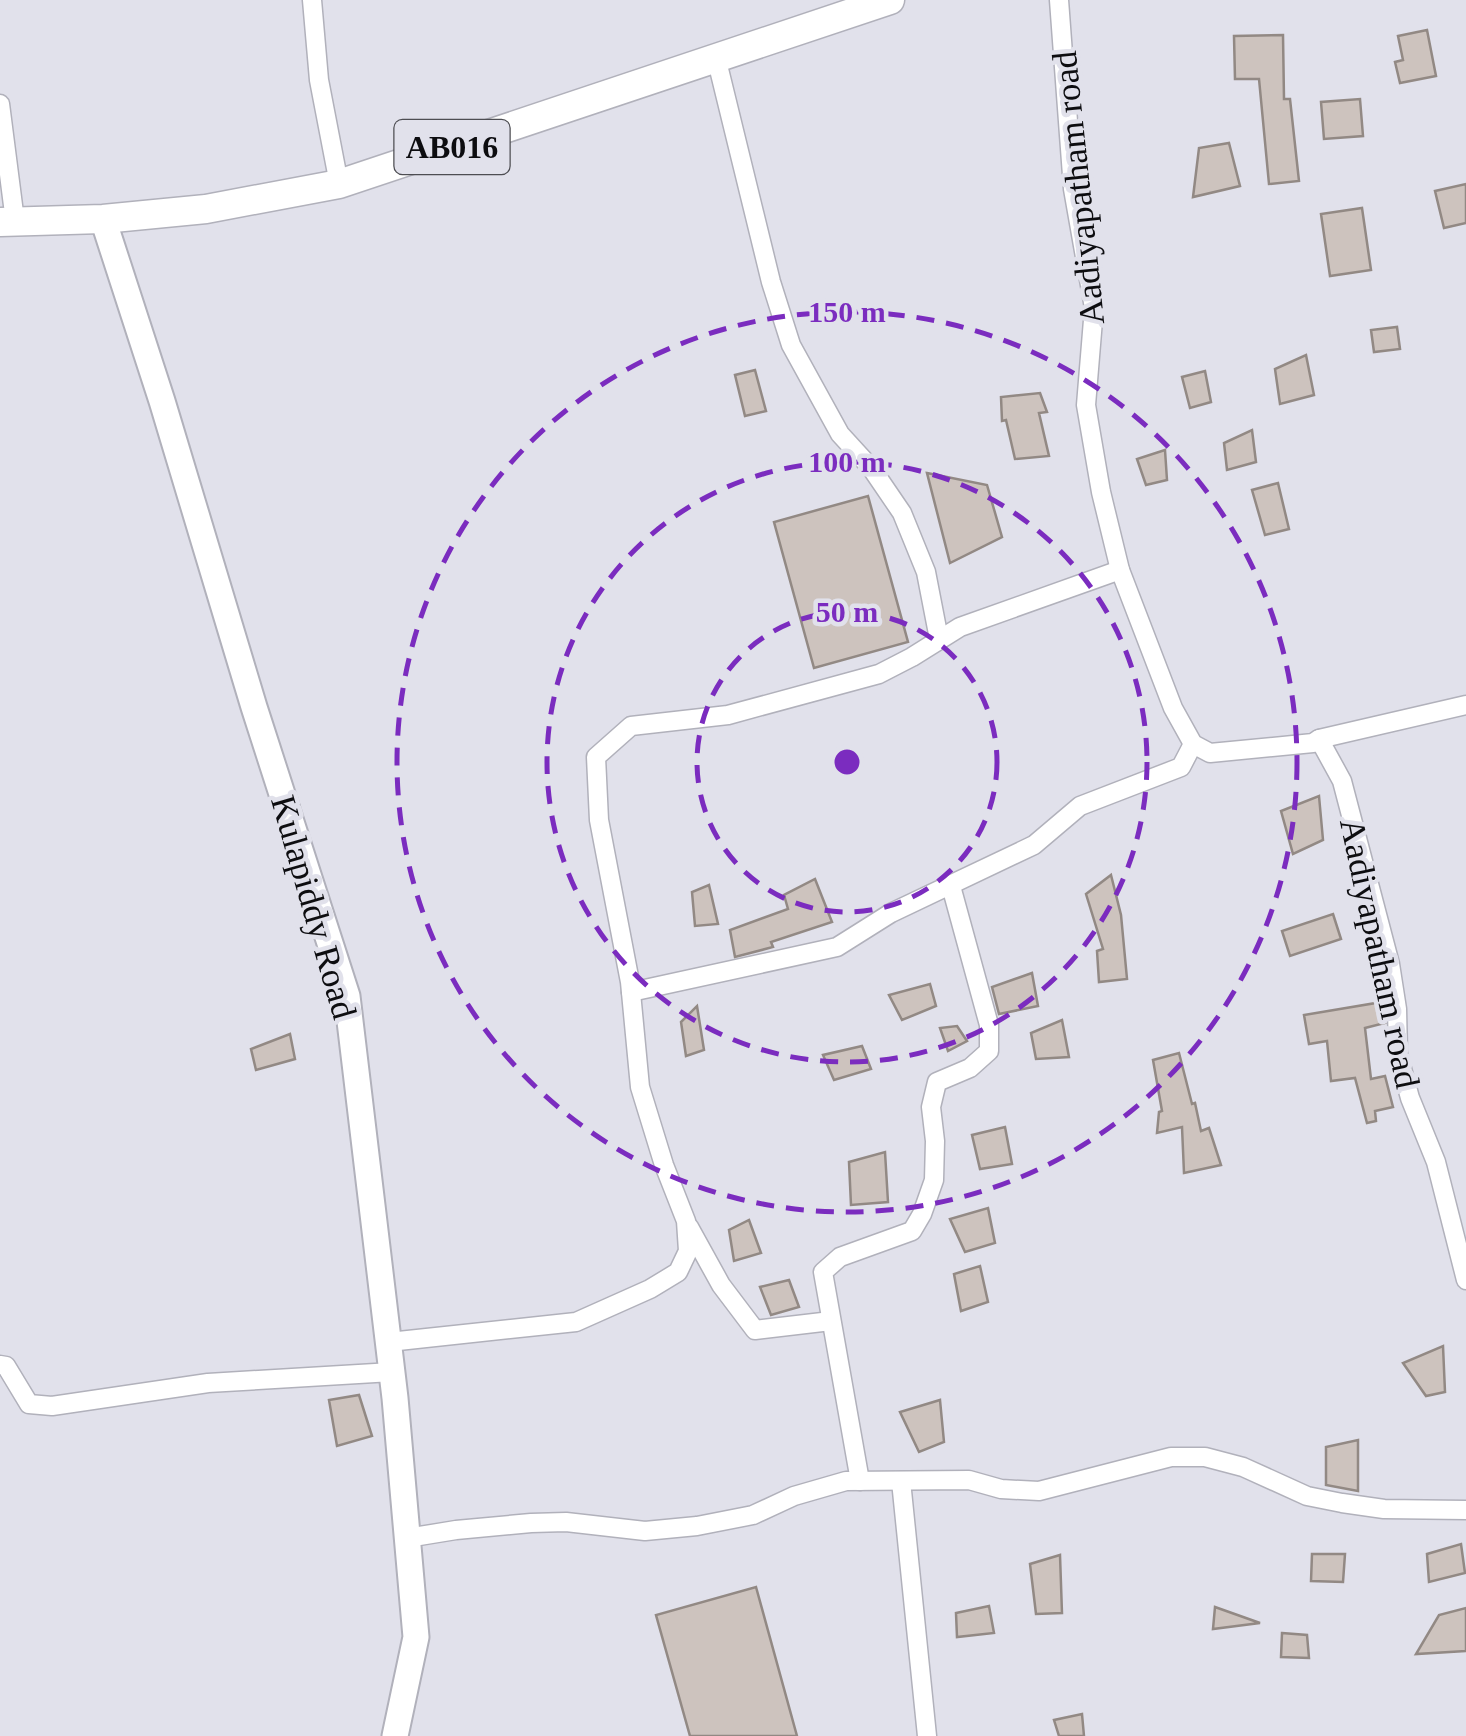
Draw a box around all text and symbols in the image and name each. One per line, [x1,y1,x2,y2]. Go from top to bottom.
street label: Aadiyapatham road [1045,49,1112,327]
road number: AB016 [394,120,510,174]
text: 150 m [808,295,886,328]
text: 100 m [808,445,886,478]
text: 50 m [816,595,878,628]
centre of rings [829,744,865,780]
street label: Kulapiddy Road [263,791,364,1024]
street label: Aadiyapatham road [1332,815,1427,1092]

